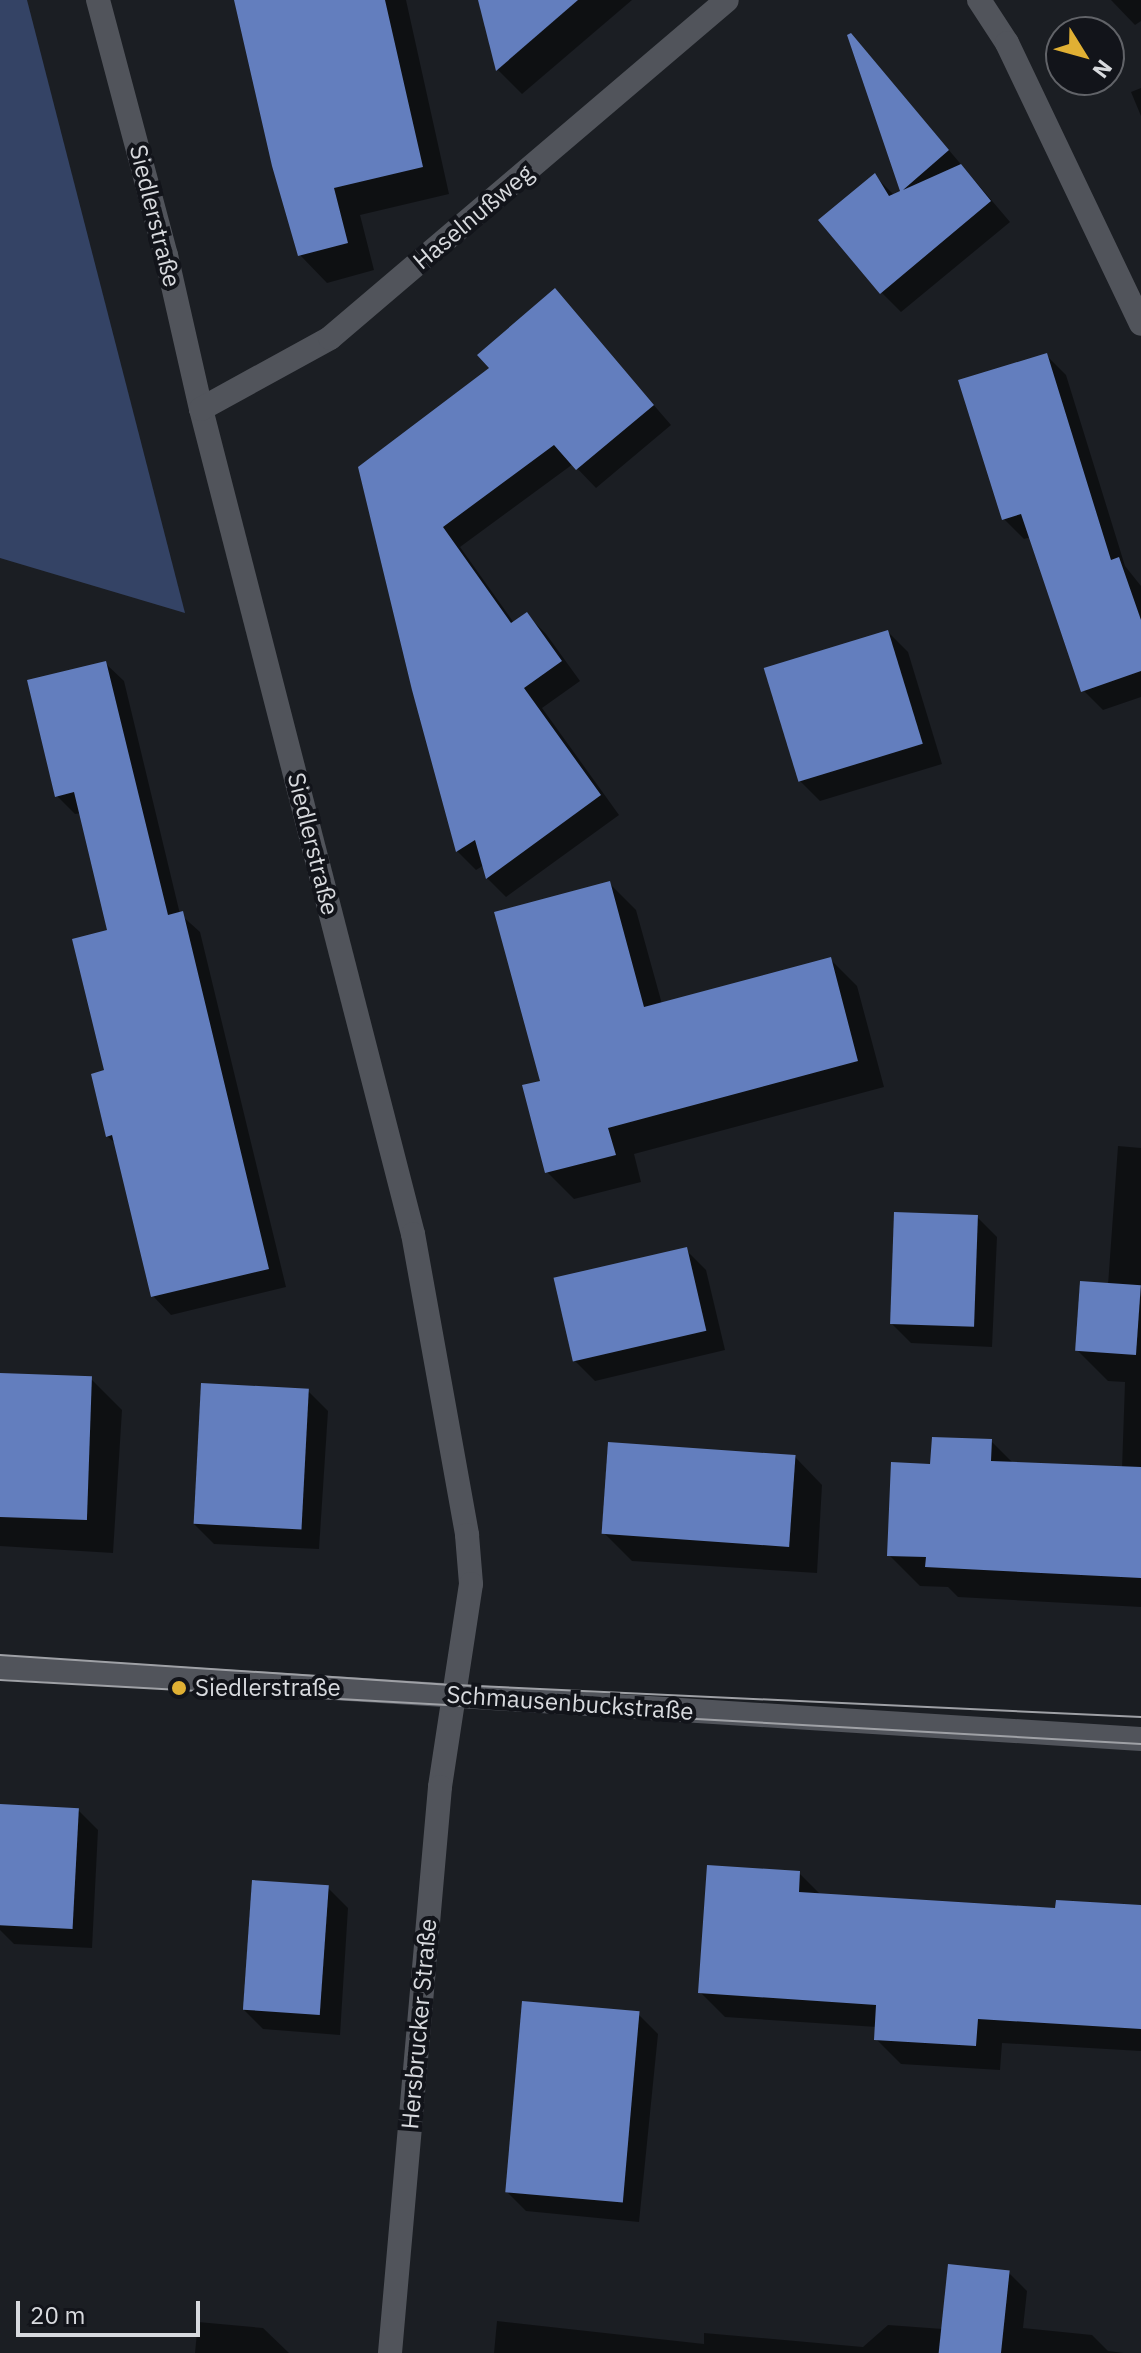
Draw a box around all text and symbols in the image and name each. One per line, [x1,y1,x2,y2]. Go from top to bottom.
north arrow [1045,16,1125,96]
text: N [1087,54,1119,85]
street label: Siedlerstraße [123,142,187,290]
street label: Haselnußweg [407,158,539,276]
street label: Siedlerstraße [281,770,345,918]
place label: Siedlerstraße [195,1674,341,1702]
marker: Siedlerstraße [170,1679,188,1697]
street label: Schmausenbuckstraße [446,1680,694,1726]
street label: Hersbrucker Straße [395,1917,443,2131]
scale bar [20,2285,204,2335]
text: 20 m [30,2299,85,2331]

